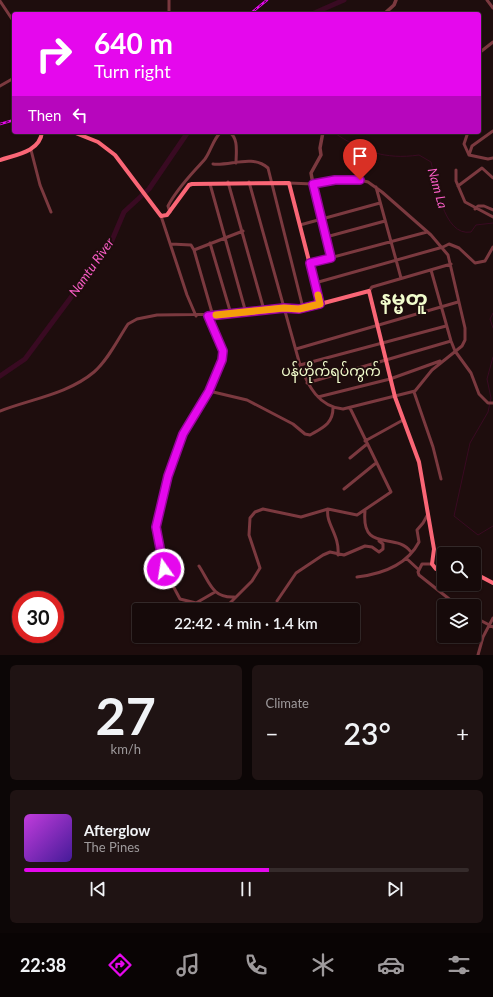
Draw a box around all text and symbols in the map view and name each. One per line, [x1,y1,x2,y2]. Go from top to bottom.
text: 640 m [94,26,173,60]
icon: right [28,28,80,80]
text: Turn right [94,60,171,82]
icon: left [69,104,91,126]
text: Then [28,106,61,124]
pin [343,139,377,180]
icon: arrive [349,145,371,167]
water label: Nam La [425,166,452,211]
water label: Namtu River [65,234,117,299]
district label: နမ္မတူ [380,285,428,314]
district label: ပန်ဟိုက်ရပ်ကွက် [281,361,381,383]
map controls [437,547,481,643]
button: search [437,547,481,591]
position arrow [143,548,185,590]
speed limit sign: 30 [12,591,64,643]
button: layers [437,599,481,643]
text: 22:42 · 4 min · 1.4 km [174,614,318,632]
text: 27 [96,684,156,746]
text: Climate [266,695,309,711]
text: 23° [344,715,391,751]
text: − [266,720,278,747]
text: + [456,720,469,747]
text: km/h [111,741,141,757]
text: Afterglow [84,821,150,839]
text: The Pines [84,839,140,855]
icon: previous [87,878,109,900]
icon: pause [235,878,257,900]
icon: next [384,878,406,900]
icon: directions [106,951,134,979]
icon: music [174,951,202,979]
icon: phone [242,951,270,979]
icon: climate [309,951,337,979]
icon: car [377,951,405,979]
icon: filters [445,951,473,979]
text: 22:38 [20,954,66,976]

